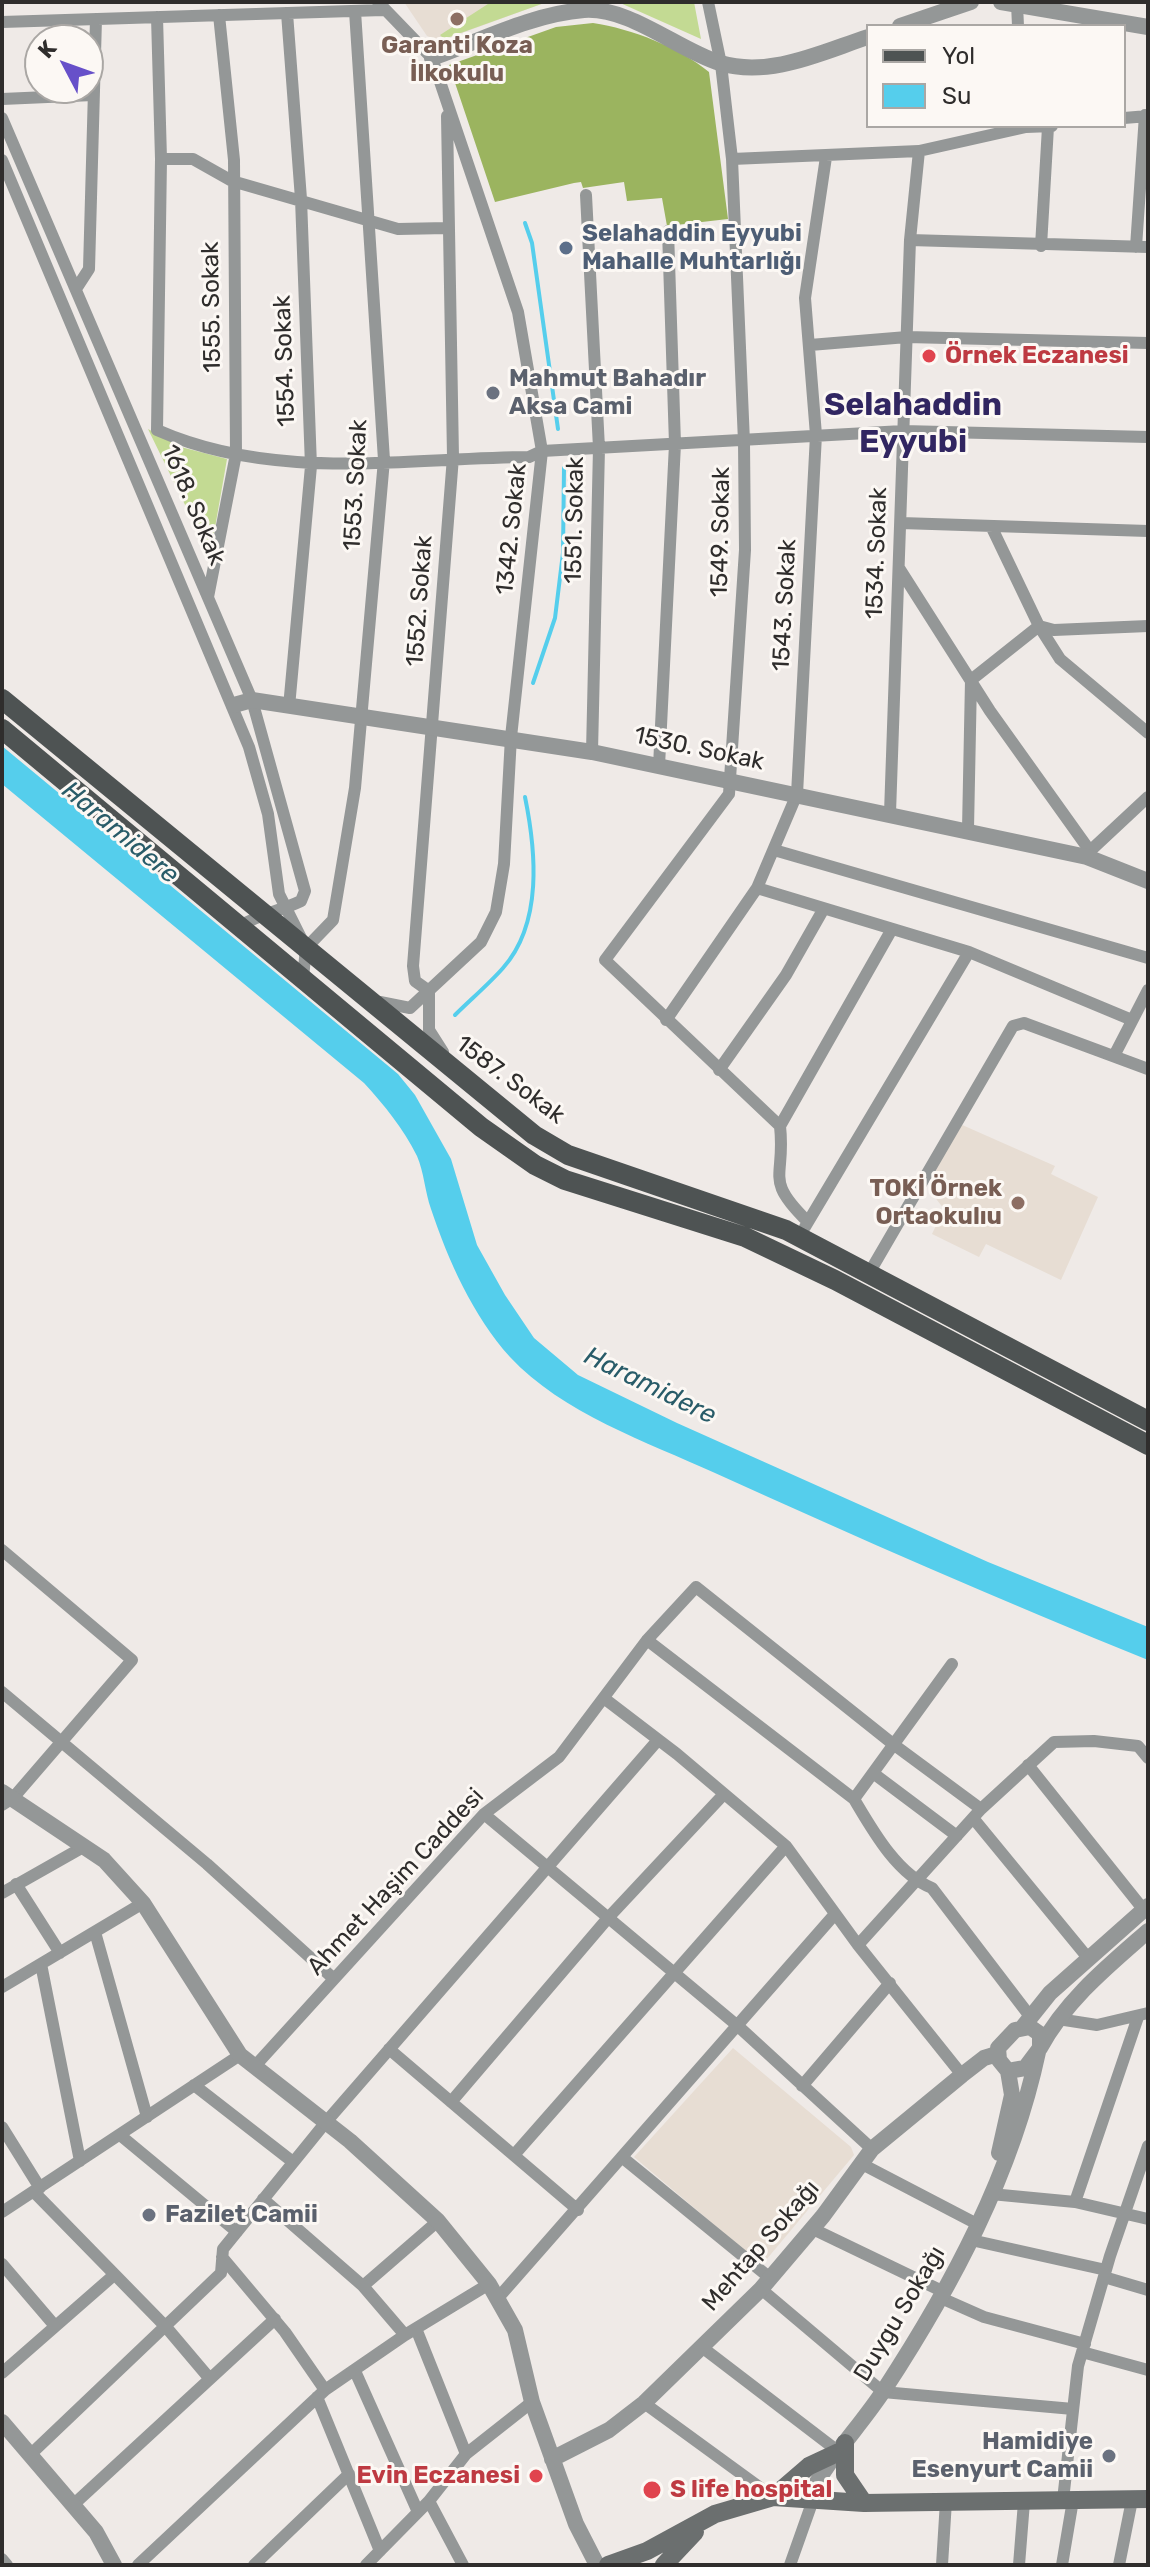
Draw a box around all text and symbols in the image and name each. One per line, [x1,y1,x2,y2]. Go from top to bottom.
marker: Garanti Koza İlkokulu [448,10,466,28]
north arrow [24,24,104,104]
legend [866,24,1126,128]
place label: Garanti Koza İlkokulu [381,32,533,88]
text: K [32,35,62,64]
text: Yol [942,42,975,70]
text: Su [942,82,971,110]
place label: Selahaddin Eyyubi Mahalle Muhtarlığı [582,220,802,276]
marker: Selahaddin Eyyubi Mahalle Muhtarlığı [557,239,575,257]
street label: 1555. Sokak [196,241,228,373]
street label: 1554. Sokak [268,295,302,427]
place label: Örnek Eczanesi [945,342,1129,370]
marker: Örnek Eczanesi [920,347,938,365]
place label: Mahmut Bahadır Aksa Cami [509,365,706,421]
marker: Mahmut Bahadır Aksa Cami [484,384,502,402]
district label: Selahaddin Eyyubi [824,387,1002,462]
street label: 1553. Sokak [338,419,374,551]
street label: 1618. Sokak [155,441,231,569]
street label: 1551. Sokak [559,456,591,584]
street label: 1342. Sokak [491,462,533,596]
street label: 1549. Sokak [705,467,737,597]
street label: 1534. Sokak [860,487,894,619]
street label: 1552. Sokak [401,535,439,667]
street label: 1543. Sokak [767,538,803,672]
street label: 1530. Sokak [631,721,767,777]
water label: Haramidere [55,775,185,891]
street label: 1587. Sokak [450,1030,570,1130]
place label: TOKİ Örnek Ortaokulıu [870,1175,1002,1231]
marker: TOKİ Örnek Ortaokulıu [1009,1194,1027,1212]
water label: Haramidere [579,1341,721,1431]
street label: Ahmet Haşim Caddesi [302,1782,490,1982]
street label: Mehtap Sokağı [696,2175,826,2317]
place label: Fazilet Camii [165,2201,318,2229]
marker: Fazilet Camii [140,2206,158,2224]
street label: Duygu Sokağı [848,2241,952,2387]
place label: Hamidiye Esenyurt Camii [912,2428,1093,2484]
marker: Hamidiye Esenyurt Camii [1100,2447,1118,2465]
place label: Evin Eczanesi [356,2462,520,2490]
marker: Evin Eczanesi [527,2467,545,2485]
place label: S life hospital [670,2476,832,2504]
marker: S life hospital [641,2479,663,2501]

